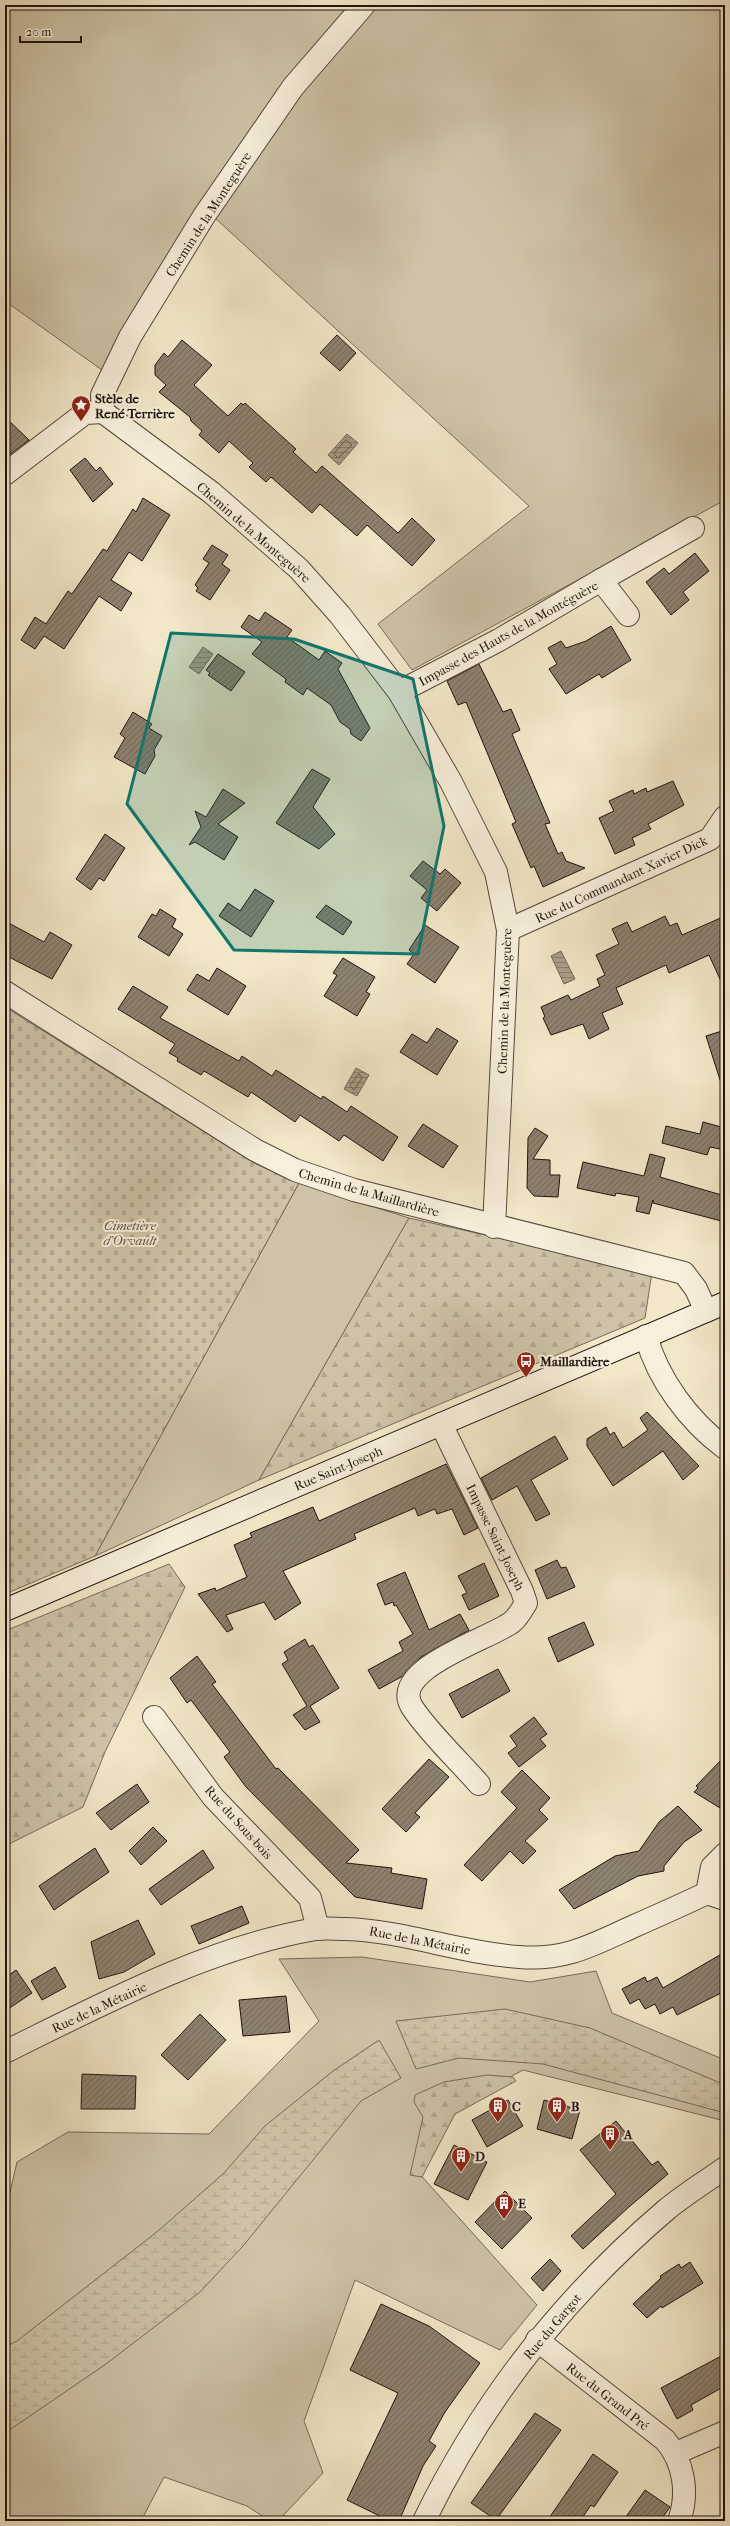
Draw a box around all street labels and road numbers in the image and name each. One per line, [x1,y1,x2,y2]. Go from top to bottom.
street label: Chemin de la Monteguère [162,149,255,279]
street label: Chemin de la Monteguère [194,479,314,586]
street label: Impasse des Hauts de la Montéguère [416,577,601,689]
street label: Rue du Commandant Xavier Dick [533,833,710,926]
street label: Chemin de la Monteguère [494,927,515,1074]
street label: Chemin de la Maillardière [297,1165,441,1220]
street label: Rue Saint-Joseph [292,1443,385,1494]
street label: Impasse Saint-Joseph [463,1482,528,1593]
street label: Rue du Sous-bois [202,1783,276,1862]
street label: Rue de la Métairie [368,1923,472,1958]
street label: Rue de la Métairie [49,1979,149,2036]
street label: Rue du Gargot [520,2290,585,2362]
street label: Rue du Grand Pré [563,2359,652,2434]

